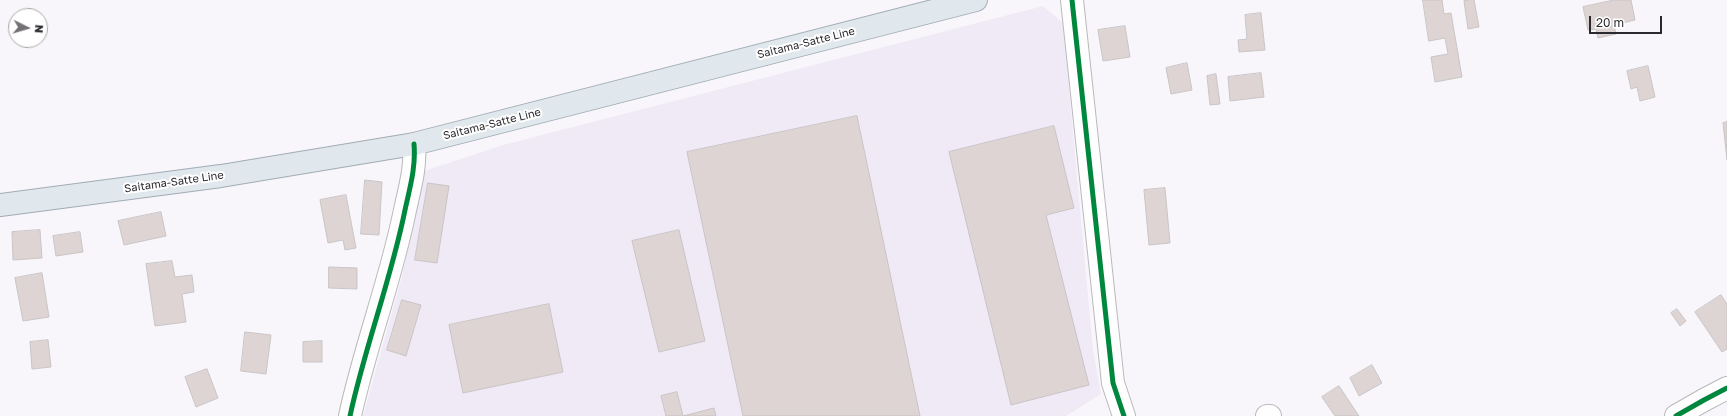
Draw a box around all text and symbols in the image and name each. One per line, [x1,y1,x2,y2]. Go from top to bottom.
north arrow [8,8,48,48]
scale bar [1591,8,1664,34]
text: 20 m [1596,15,1624,30]
text: N [33,24,46,34]
street label: Saitama-Satte Line [756,24,856,62]
street label: Saitama-Satte Line [442,105,542,143]
street label: Saitama-Satte Line [123,168,225,196]

